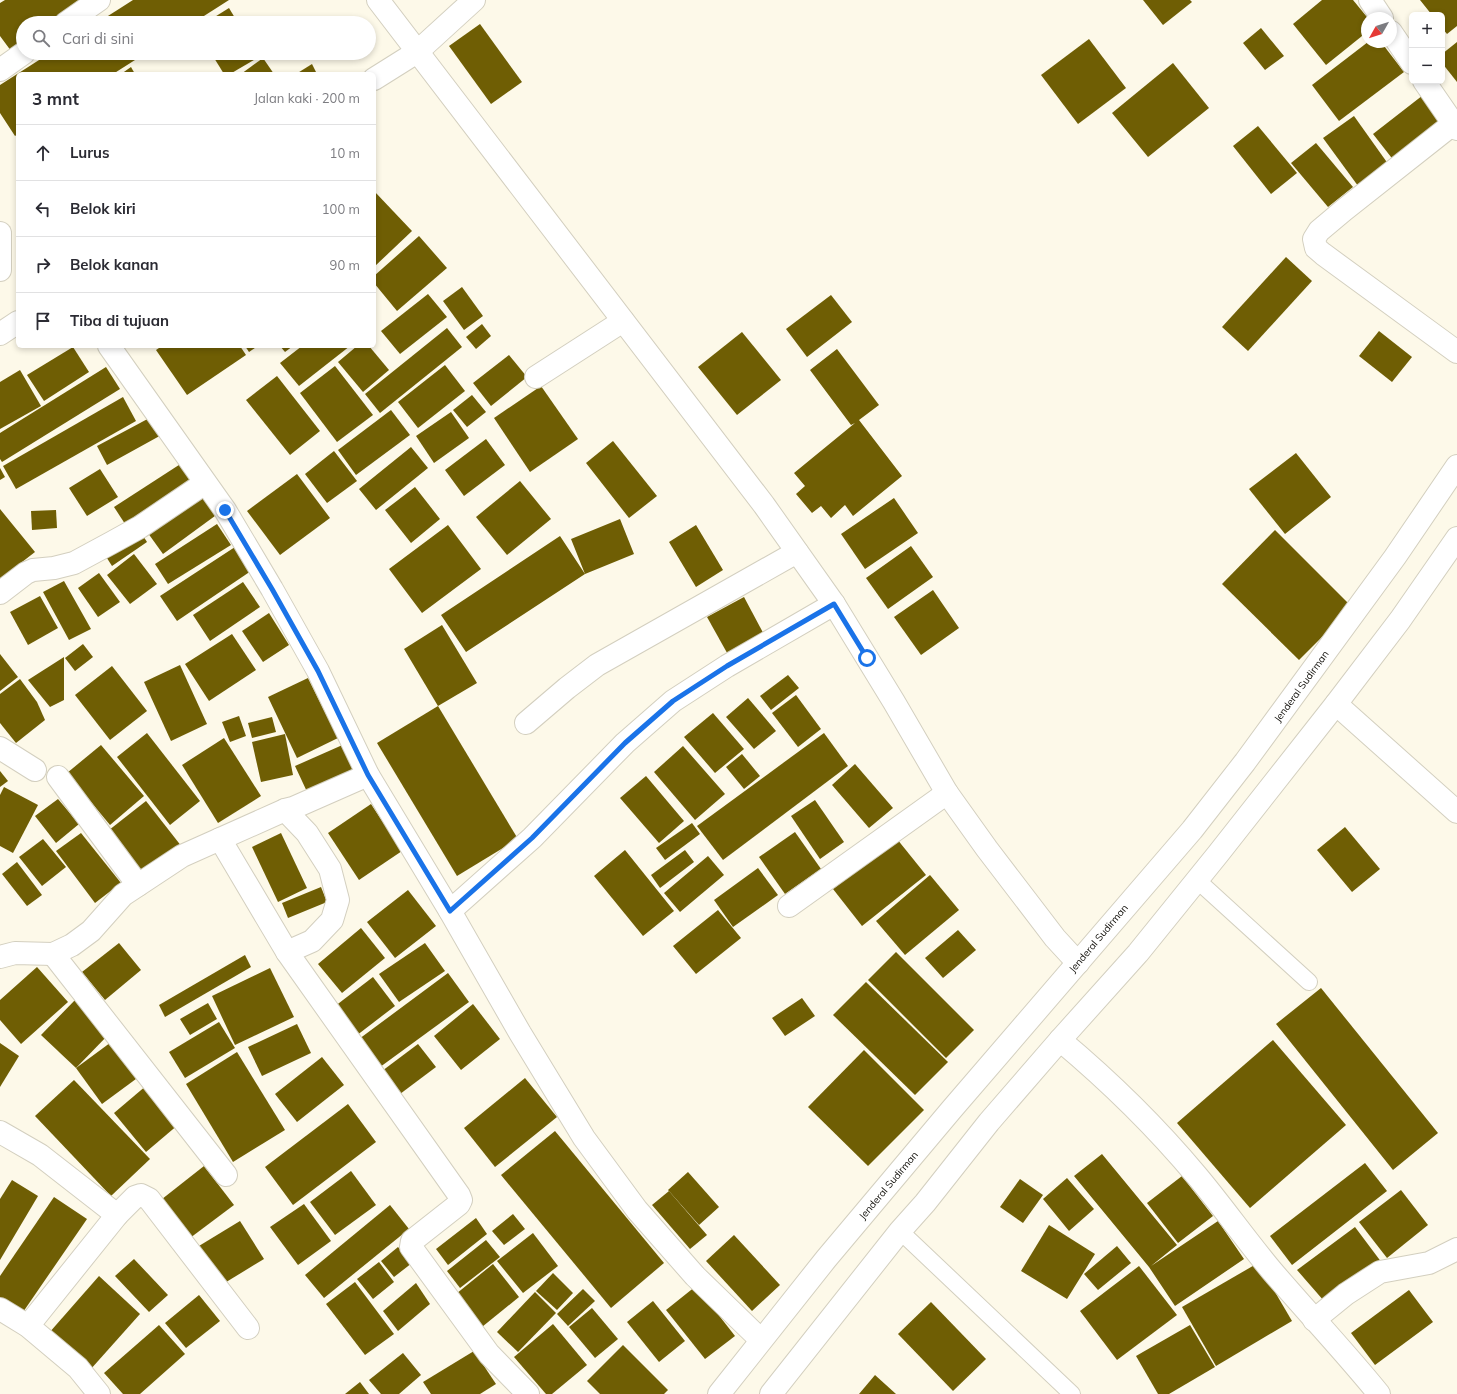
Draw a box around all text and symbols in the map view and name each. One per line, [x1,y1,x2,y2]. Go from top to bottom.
north arrow [1361,12,1397,48]
map controls [1409,12,1445,84]
button: + [1409,12,1445,48]
search box [16,16,376,60]
icon: search [30,27,52,49]
text: Cari di sini [62,29,134,48]
button: − [1409,48,1445,84]
text: 3 mnt [32,88,79,109]
text: Jalan kaki · 200 m [254,90,360,106]
icon: ahead [32,142,54,164]
text: Lurus [70,143,110,162]
text: 10 m [330,145,360,161]
icon: left [32,198,54,220]
text: Belok kiri [70,199,136,218]
text: 100 m [322,201,360,217]
icon: right [32,254,54,276]
text: Belok kanan [70,255,159,274]
text: 90 m [330,257,360,273]
icon: arrive [32,310,54,332]
text: Tiba di tujuan [70,311,169,330]
route end [216,501,234,519]
street label: Jenderal Sudirman [1271,648,1332,725]
route start [858,649,876,667]
street label: Jenderal Sudirman [1066,901,1131,975]
street label: Jenderal Sudirman [856,1148,921,1222]

